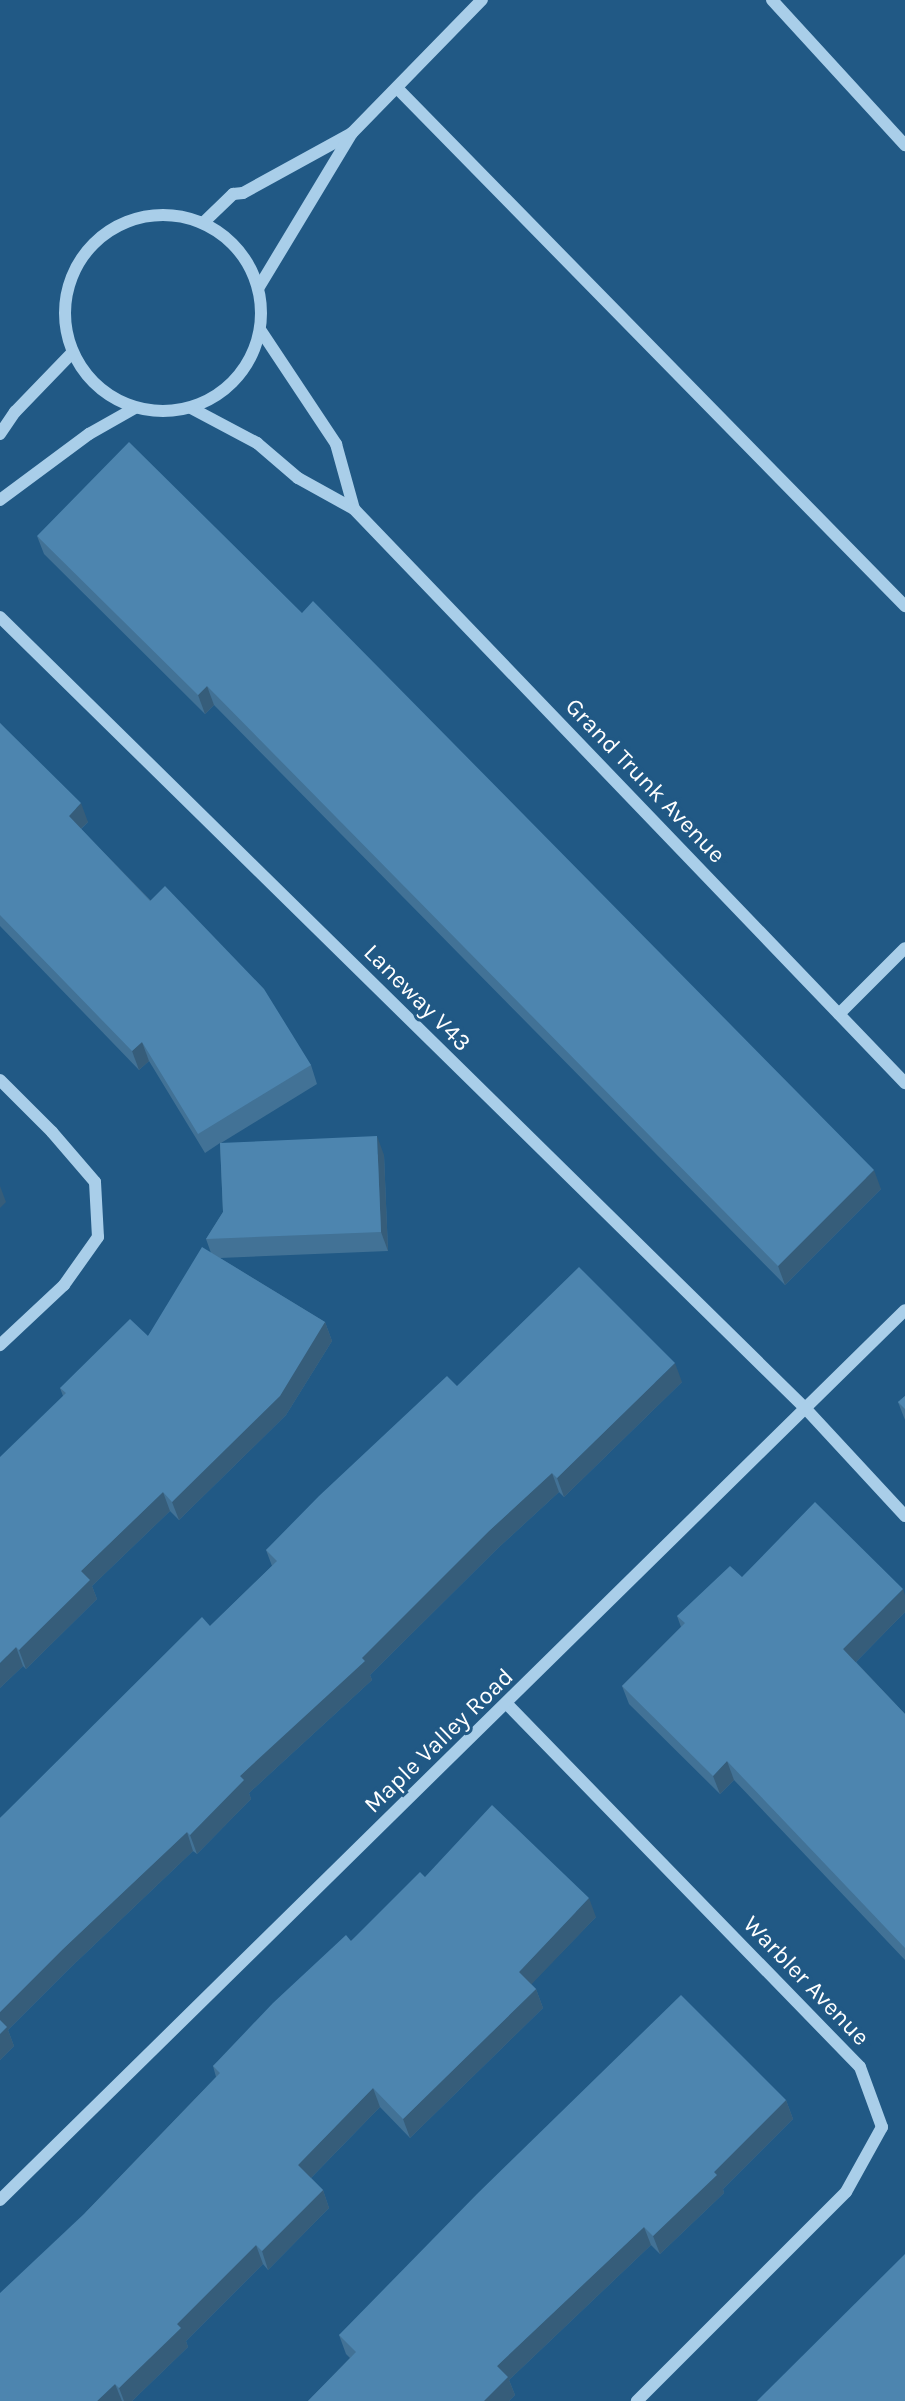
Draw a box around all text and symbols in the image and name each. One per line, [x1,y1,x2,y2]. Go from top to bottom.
street label: Grand Trunk Avenue [559,693,731,869]
street label: Laneway V43 [357,938,477,1058]
street label: Maple Valley Road [358,1663,520,1819]
street label: Warbler Avenue [737,1910,875,2052]

